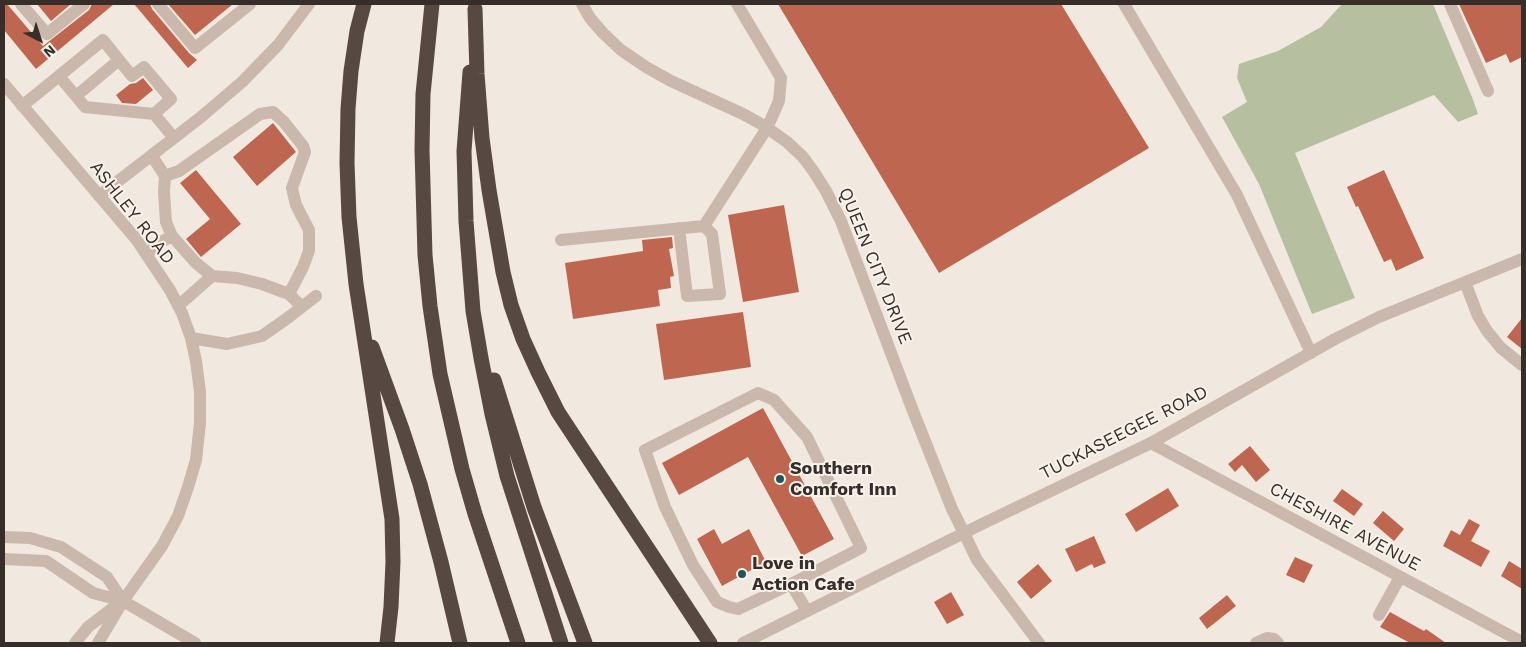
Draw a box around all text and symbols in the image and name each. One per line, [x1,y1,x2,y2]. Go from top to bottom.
north arrow [15,15,65,65]
text: N [41,42,59,61]
street label: ASHLEY ROAD [85,157,179,269]
street label: QUEEN CITY DRIVE [834,185,916,347]
street label: TUCKASEEGEE ROAD [1036,381,1212,485]
place label: Southern Comfort Inn [790,458,897,500]
marker: Southern Comfort Inn [774,473,786,485]
street label: CHESHIRE AVENUE [1266,478,1424,576]
place label: Love in Action Cafe [752,553,855,596]
marker: Love in Action Cafe [736,568,748,580]

